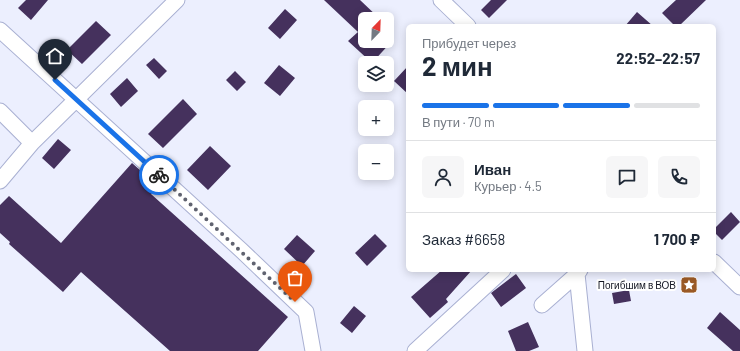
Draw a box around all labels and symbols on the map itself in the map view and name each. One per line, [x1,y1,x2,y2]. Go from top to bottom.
north arrow [358,12,394,48]
pin [38,39,72,80]
courier [139,155,179,195]
pin [278,261,312,302]
place icon: Погибшим в ВОВ [679,275,699,295]
place label: Погибшим в ВОВ [598,279,676,291]

